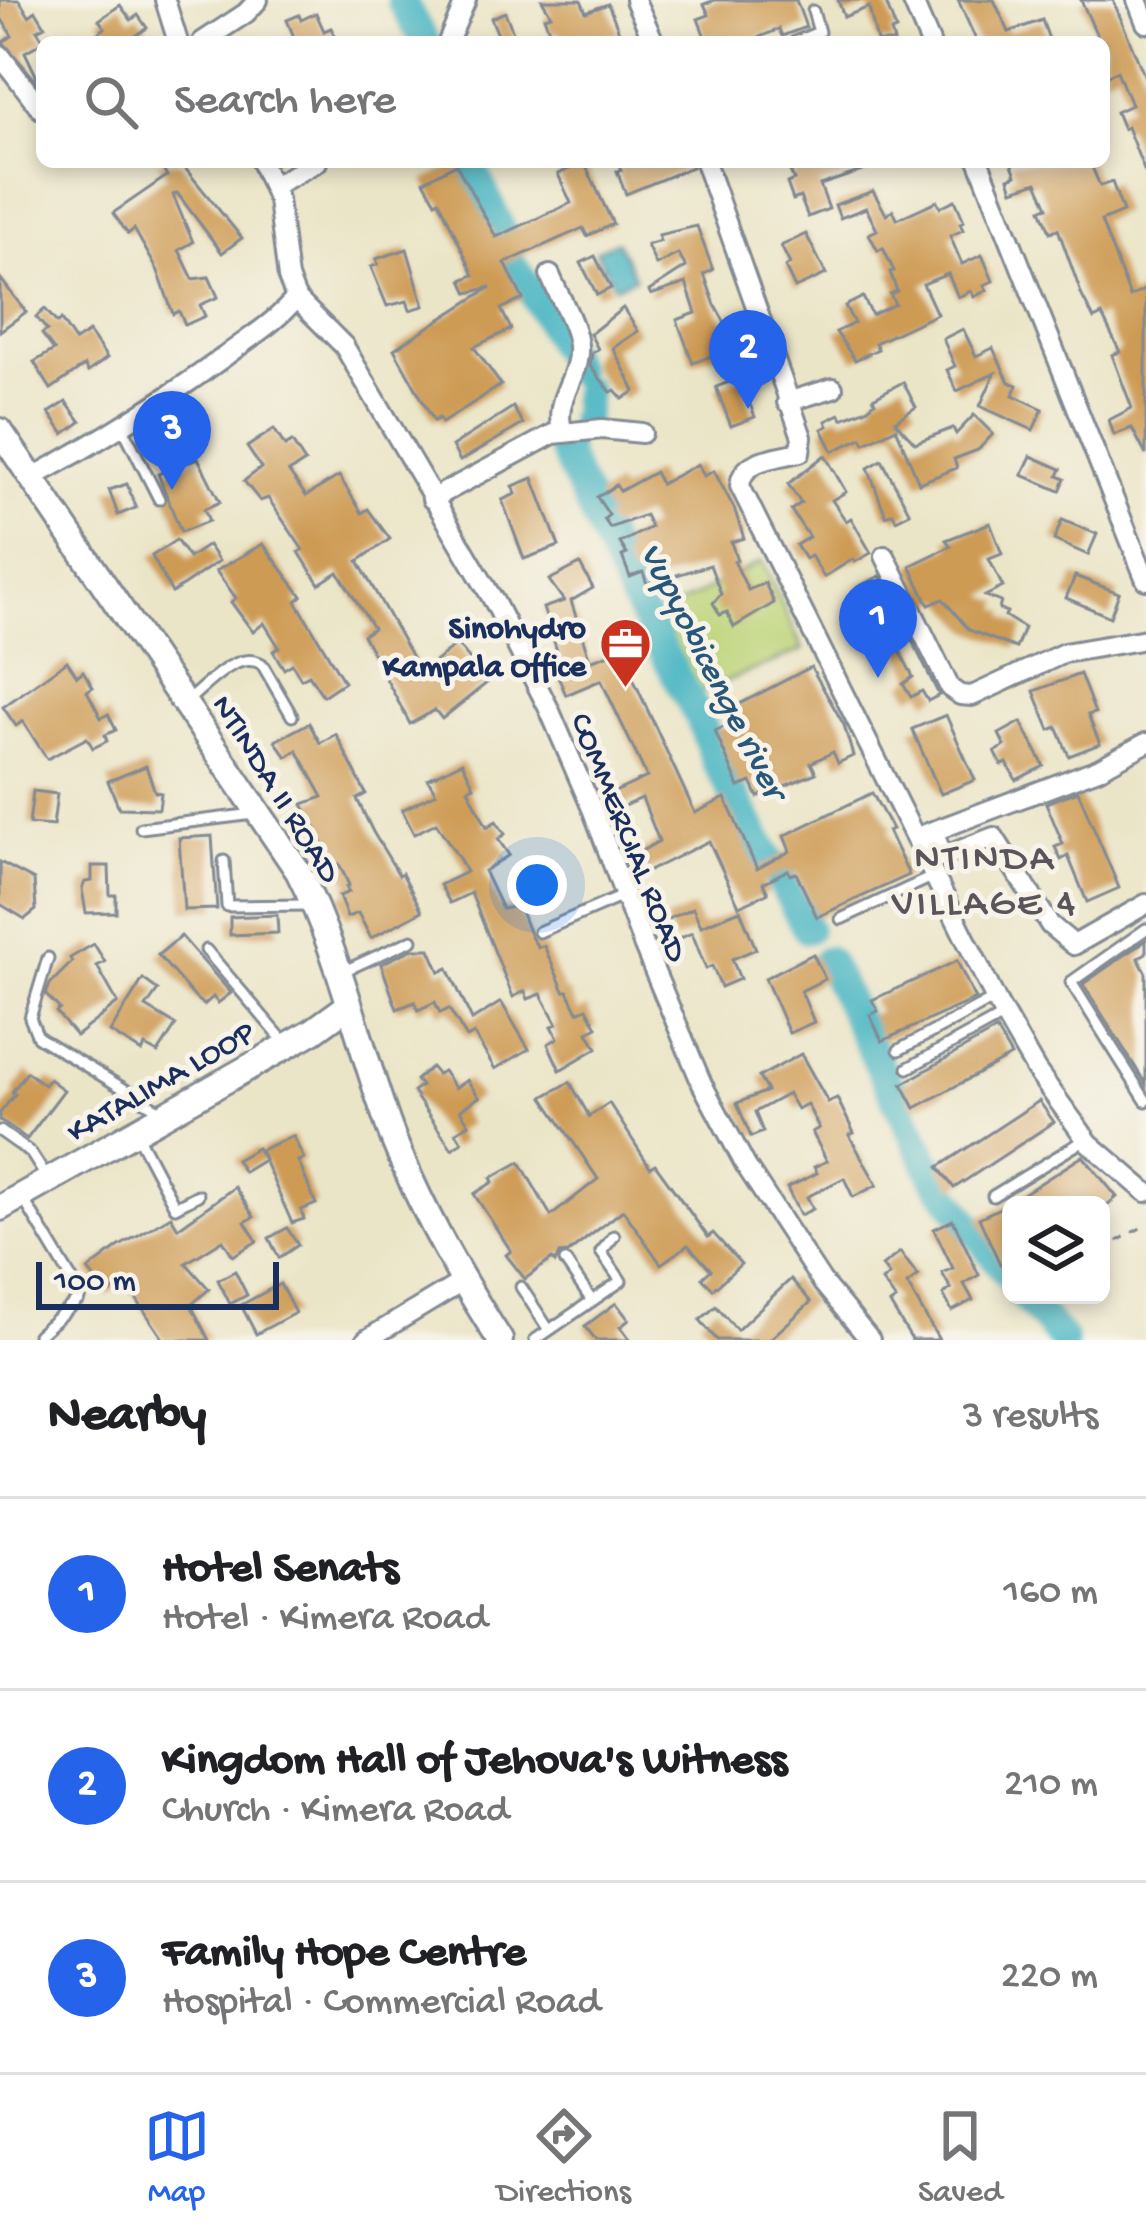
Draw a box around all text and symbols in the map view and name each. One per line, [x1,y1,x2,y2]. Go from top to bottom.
search box [36,36,1110,168]
icon: search [78,69,144,135]
text: Search here [174,76,396,129]
pin: 2 [709,310,787,409]
pin: 3 [133,391,211,490]
water label: Vupyobicenge river [627,537,796,813]
pin: 1 [839,579,917,678]
place label: Sinohydro Kampala Office [382,612,587,688]
office icon: Sinohydro Kampala Office [597,616,653,690]
street label: NTINDA II ROAD [201,689,347,892]
street label: COMMERCIAL ROAD [559,708,694,969]
district label: NTINDA VILLAGE 4 [891,838,1078,929]
your location [507,855,567,915]
street label: KATALIMA LOOP [62,1015,263,1153]
map controls [1002,1196,1110,1304]
button: layers [1002,1196,1110,1304]
scale bar [36,1256,279,1309]
text: 100 m [54,1264,136,1302]
text: Nearby [48,1388,206,1448]
text: 3 results [963,1395,1098,1441]
text: Hotel Senats [162,1544,399,1597]
text: 1 [79,1571,95,1617]
text: 160 m [1003,1571,1098,1617]
text: Hotel · Kimera Road [162,1597,487,1643]
text: Kingdom Hall of Jehova's Witness [162,1736,787,1789]
text: 2 [77,1763,97,1809]
text: 210 m [1004,1763,1098,1809]
text: Church · Kimera Road [162,1789,509,1835]
text: Family Hope Centre [162,1928,526,1981]
text: 3 [77,1955,97,2001]
text: 220 m [1001,1955,1098,2001]
text: Hospital · Commercial Road [162,1981,600,2027]
tab: Map [144,2103,210,2213]
tab: Directions [497,2103,631,2213]
tab: Saved [918,2103,1002,2213]

